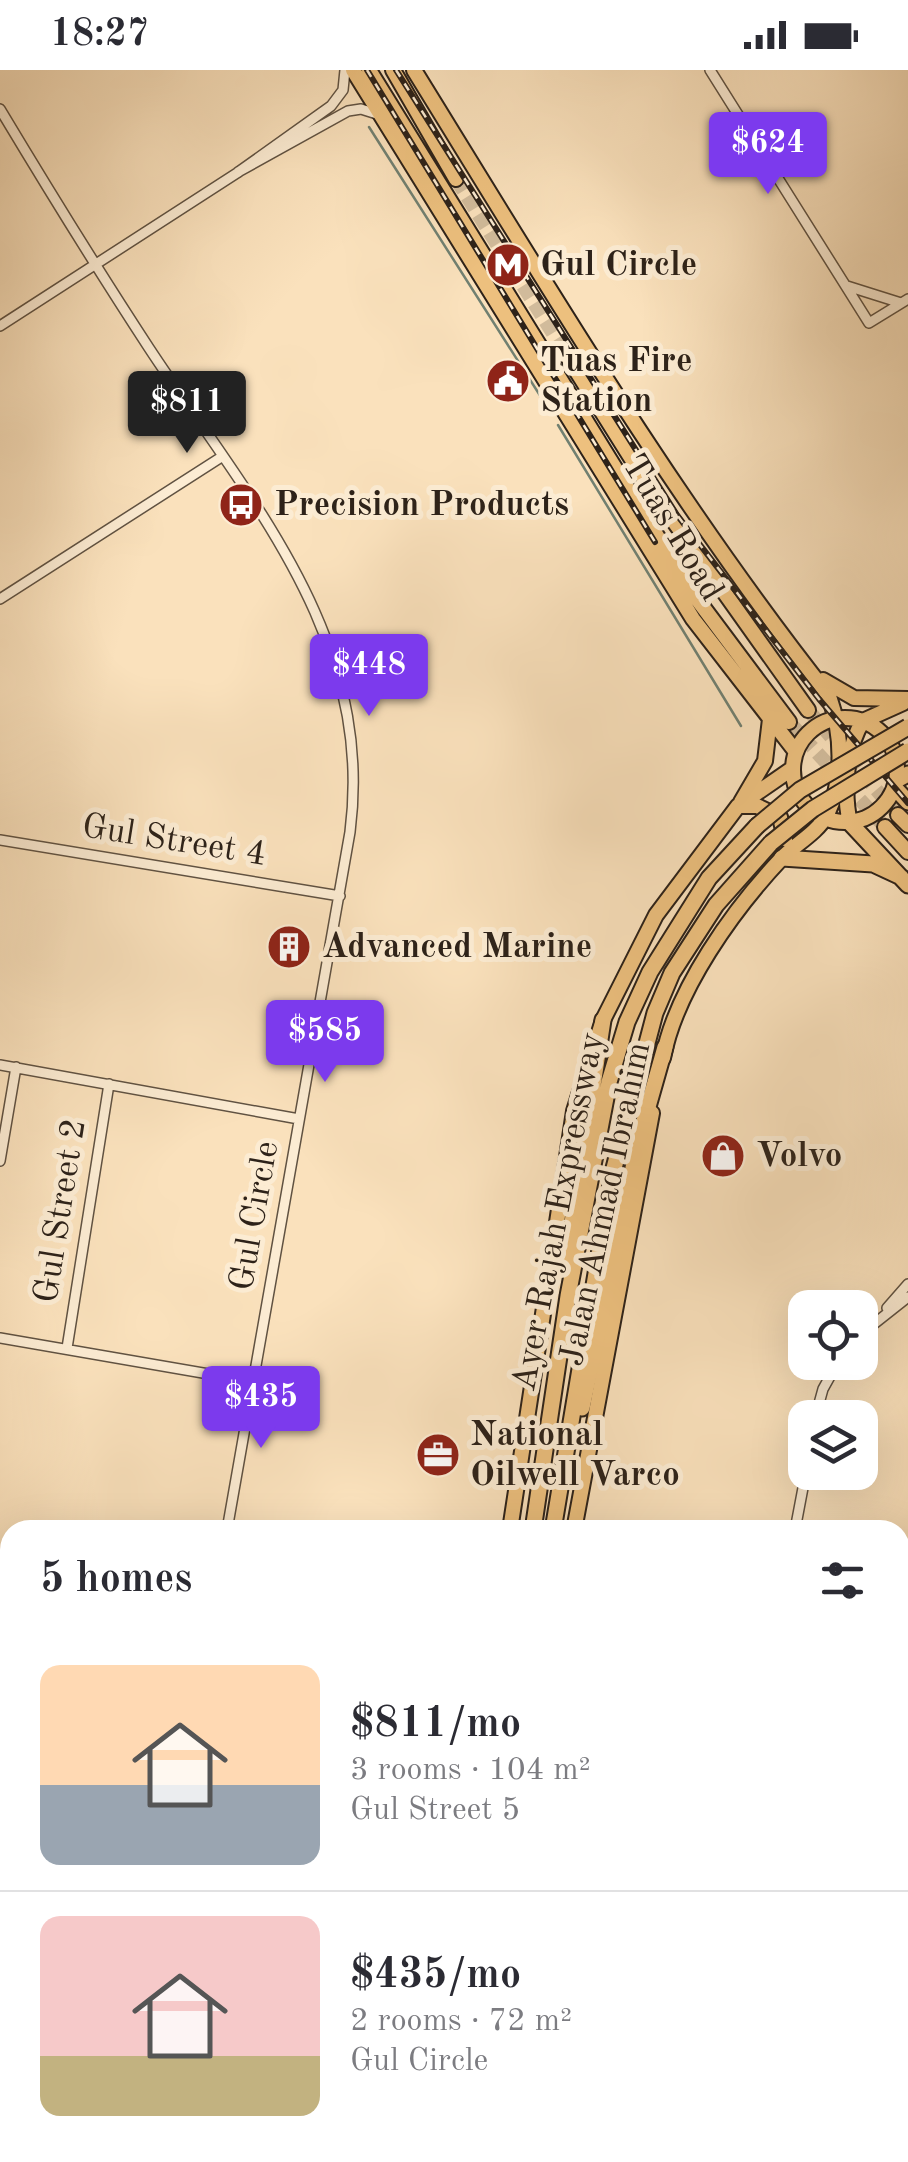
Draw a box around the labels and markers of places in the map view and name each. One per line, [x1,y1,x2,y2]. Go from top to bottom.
pin: $624 [709,112,827,197]
metro station icon: Gul Circle [485,242,531,288]
place label: Gul Circle [540,248,697,283]
place label: Tuas Fire Station [540,344,692,419]
public building icon: Tuas Fire Station [485,358,531,404]
pin: $811 [128,371,246,456]
bus stop icon: Precision Products [218,482,264,528]
place label: Precision Products [274,488,569,523]
pin: $448 [310,634,428,719]
building icon: Advanced Marine [266,924,312,970]
place label: Advanced Marine [322,930,592,965]
pin: $585 [266,1000,384,1085]
shop icon: Volvo [700,1133,746,1179]
place label: Volvo [756,1139,842,1174]
pin: $435 [202,1366,320,1451]
place label: National Oilwell Varco [470,1418,680,1493]
office icon: National Oilwell Varco [415,1432,461,1478]

